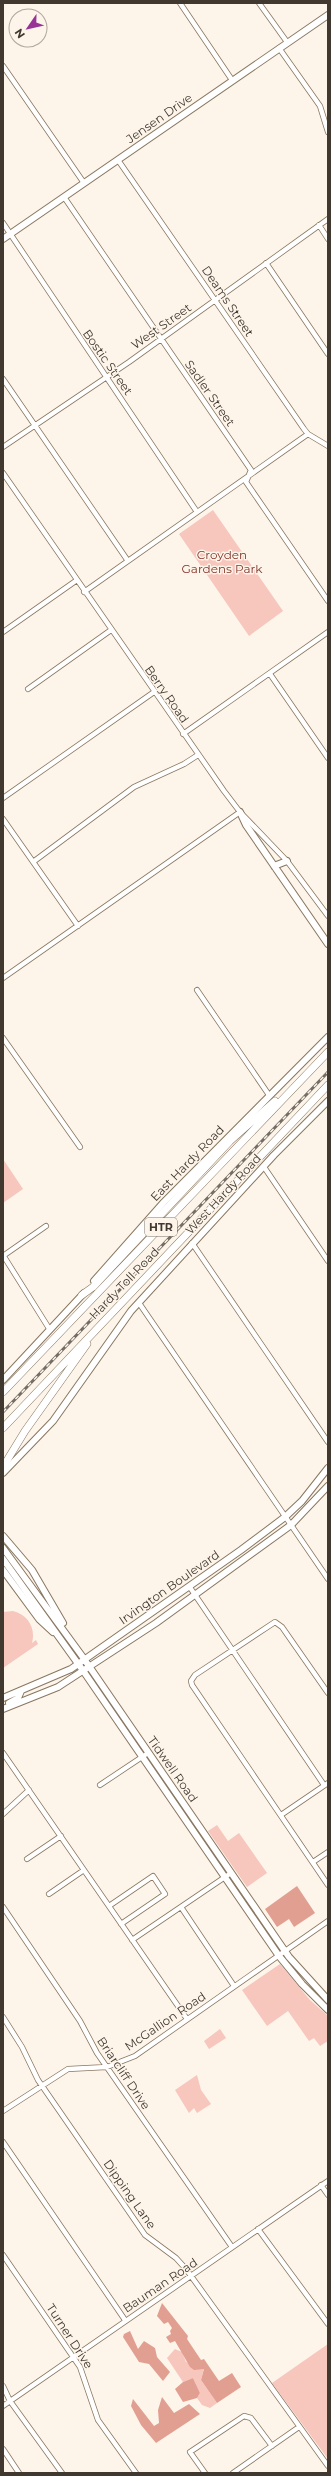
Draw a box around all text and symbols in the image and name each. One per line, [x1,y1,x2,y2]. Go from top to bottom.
north arrow [8,8,48,48]
text: N [11,26,28,41]
street label: Jensen Drive [122,90,195,147]
street label: Deams Street [199,263,257,339]
street label: West Street [128,300,194,352]
street label: Bostic Street [80,326,136,398]
street label: Sadler Street [182,357,238,429]
park label: Croyden Gardens Park [182,547,263,576]
street label: Berry Road [142,662,192,726]
street label: East Hardy Road [147,1122,227,1204]
street label: West Hardy Road [182,1151,264,1237]
road number: HTR [145,1218,177,1236]
street label: Hardy Toll Road [86,1244,162,1322]
street label: Irvington Boulevard [116,1547,222,1627]
street label: Tidwell Road [145,1733,201,1805]
street label: McGallion Road [122,1988,208,2054]
street label: Briarcliff Drive [94,2034,154,2112]
street label: Dipping Lane [100,2156,160,2232]
street label: Bauman Road [120,2255,200,2315]
street label: Turner Drive [43,2301,97,2371]

